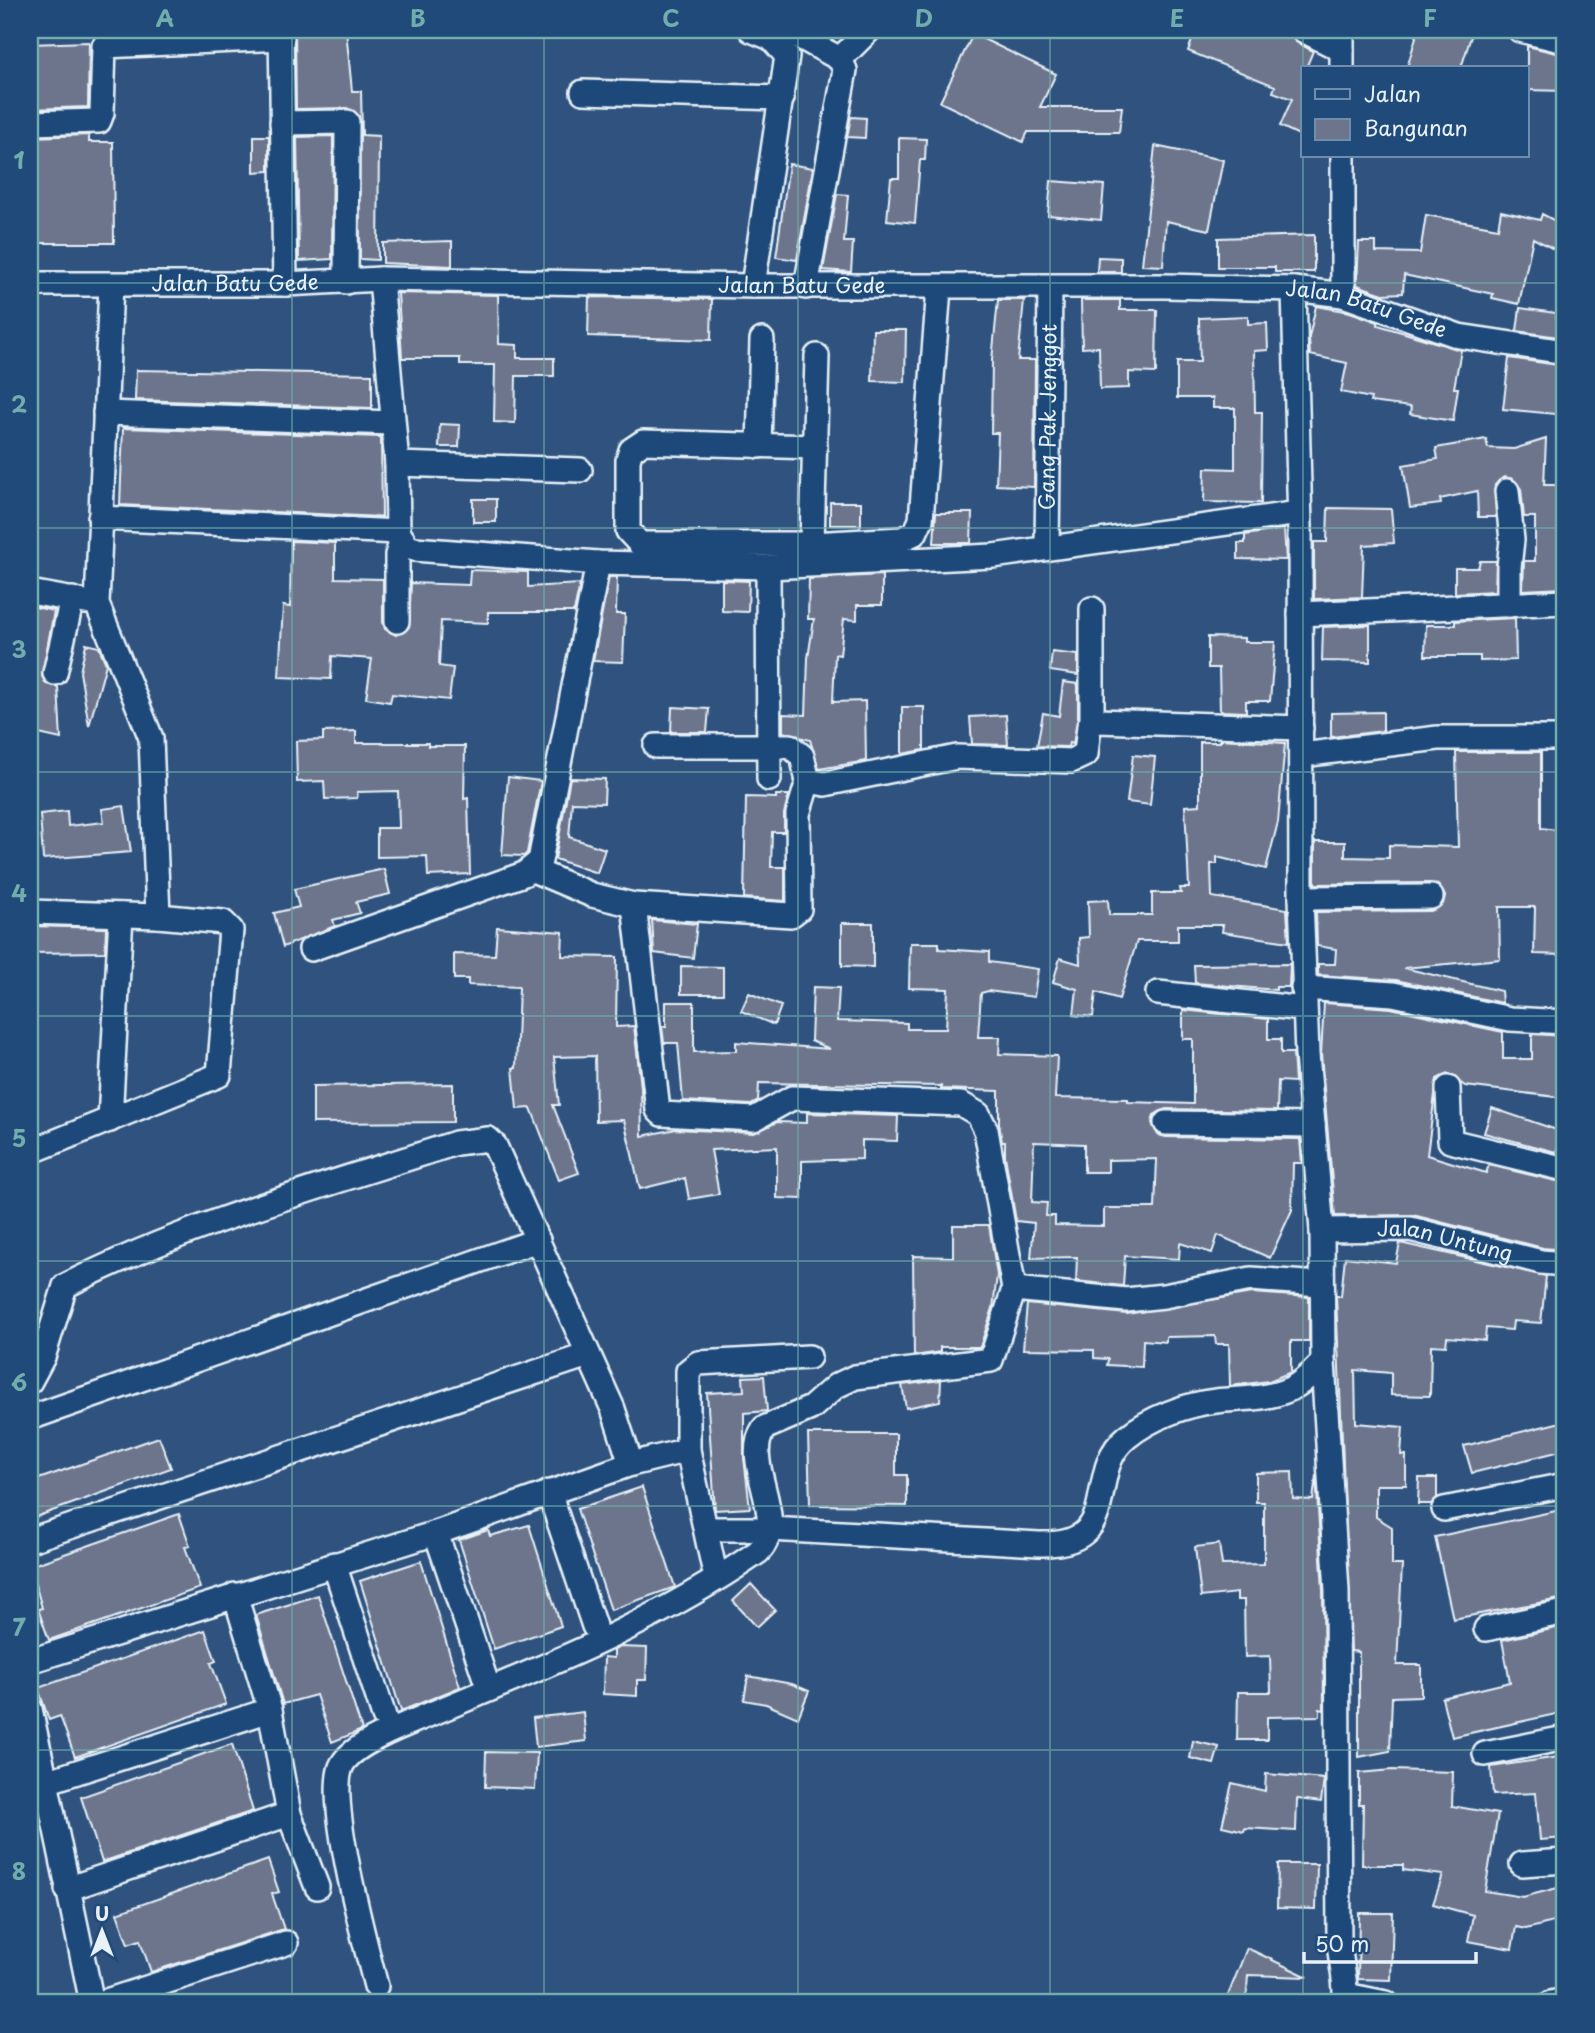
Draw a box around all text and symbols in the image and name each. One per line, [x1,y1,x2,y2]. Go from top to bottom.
text: A [156,0,174,35]
text: B [410,0,426,35]
text: C [662,0,680,35]
text: D [915,0,933,35]
text: E [1170,0,1184,35]
text: F [1423,0,1437,35]
legend [1301,66,1528,158]
text: Jalan [1364,77,1421,109]
text: Bangunan [1364,111,1468,143]
text: 1 [14,142,25,177]
street label: Jalan Batu Gede [151,264,319,298]
street label: Jalan Batu Gede [718,267,885,300]
street label: Jalan Batu Gede [1285,271,1452,345]
street label: Gang Pak Jenggot [1029,324,1064,510]
text: 2 [11,386,27,421]
text: 3 [11,631,27,666]
text: 4 [11,875,27,910]
text: 5 [12,1120,26,1155]
street label: Jalan Untung [1377,1211,1516,1268]
text: 6 [11,1364,27,1399]
text: 7 [12,1609,26,1644]
text: 8 [12,1853,26,1888]
north arrow [66,1896,136,1966]
text: U [95,1899,109,1927]
scale bar [1304,1921,1476,1965]
text: 50 m [1315,1927,1369,1959]

